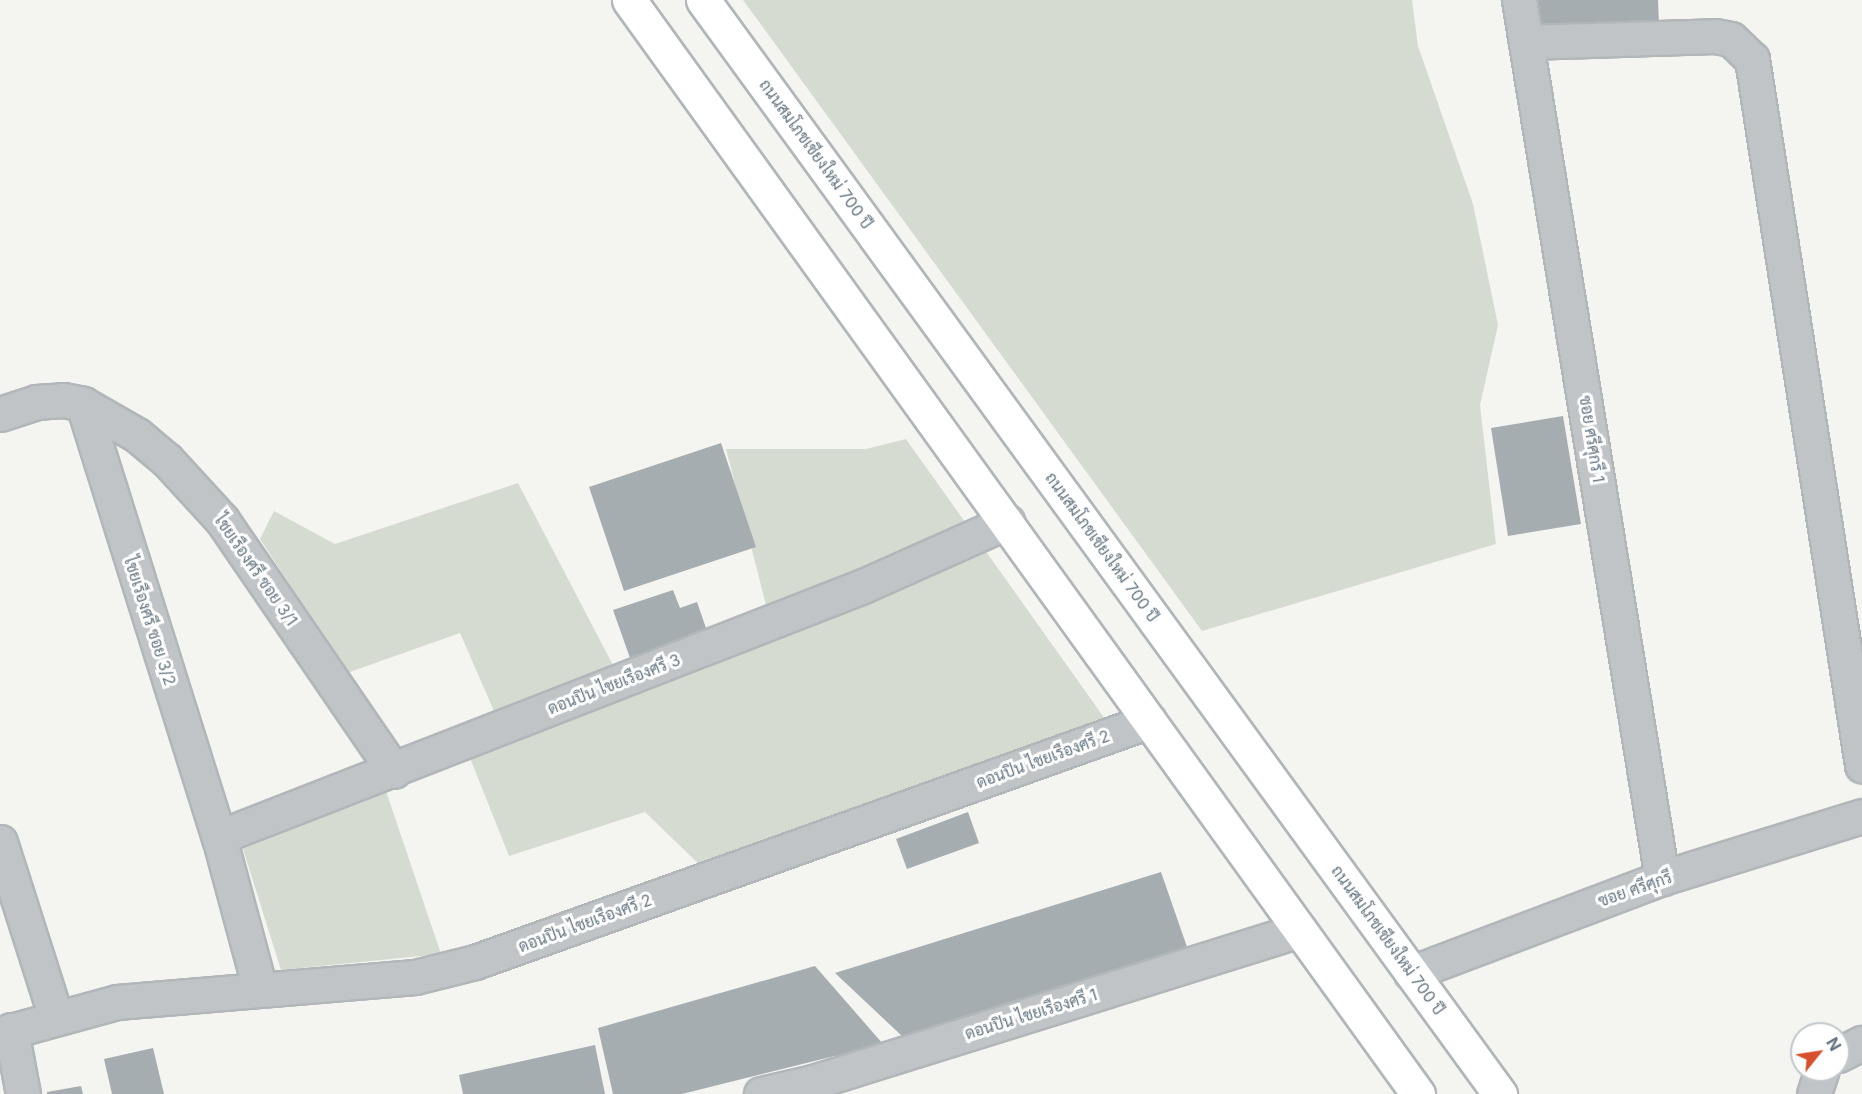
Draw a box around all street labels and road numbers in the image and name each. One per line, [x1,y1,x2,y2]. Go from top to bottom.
street label: ถนนสมโภชเชียงใหม่ 700 ปี [755,76,877,232]
street label: ซอย ศรีศุกรี 1 [1576,394,1608,484]
street label: ถนนสมโภชเชียงใหม่ 700 ปี [1041,469,1163,625]
street label: ไชยเรืองศรี ซอย 3/1 [210,511,302,629]
street label: ไชยเรืองศรี ซอย 3/2 [120,554,180,688]
street label: ดอนปิน ไชยเรืองศรี 3 [545,650,683,718]
street label: ดอนปิน ไชยเรืองศรี 2 [974,726,1112,792]
street label: ถนนสมโภชเชียงใหม่ 700 ปี [1327,862,1449,1018]
street label: ซอย ศรีศุกรี [1596,867,1674,911]
street label: ดอนปิน ไชยเรืองศรี 2 [516,890,654,956]
street label: ดอนปิน ไชยเรืองศรี 1 [963,985,1099,1043]

